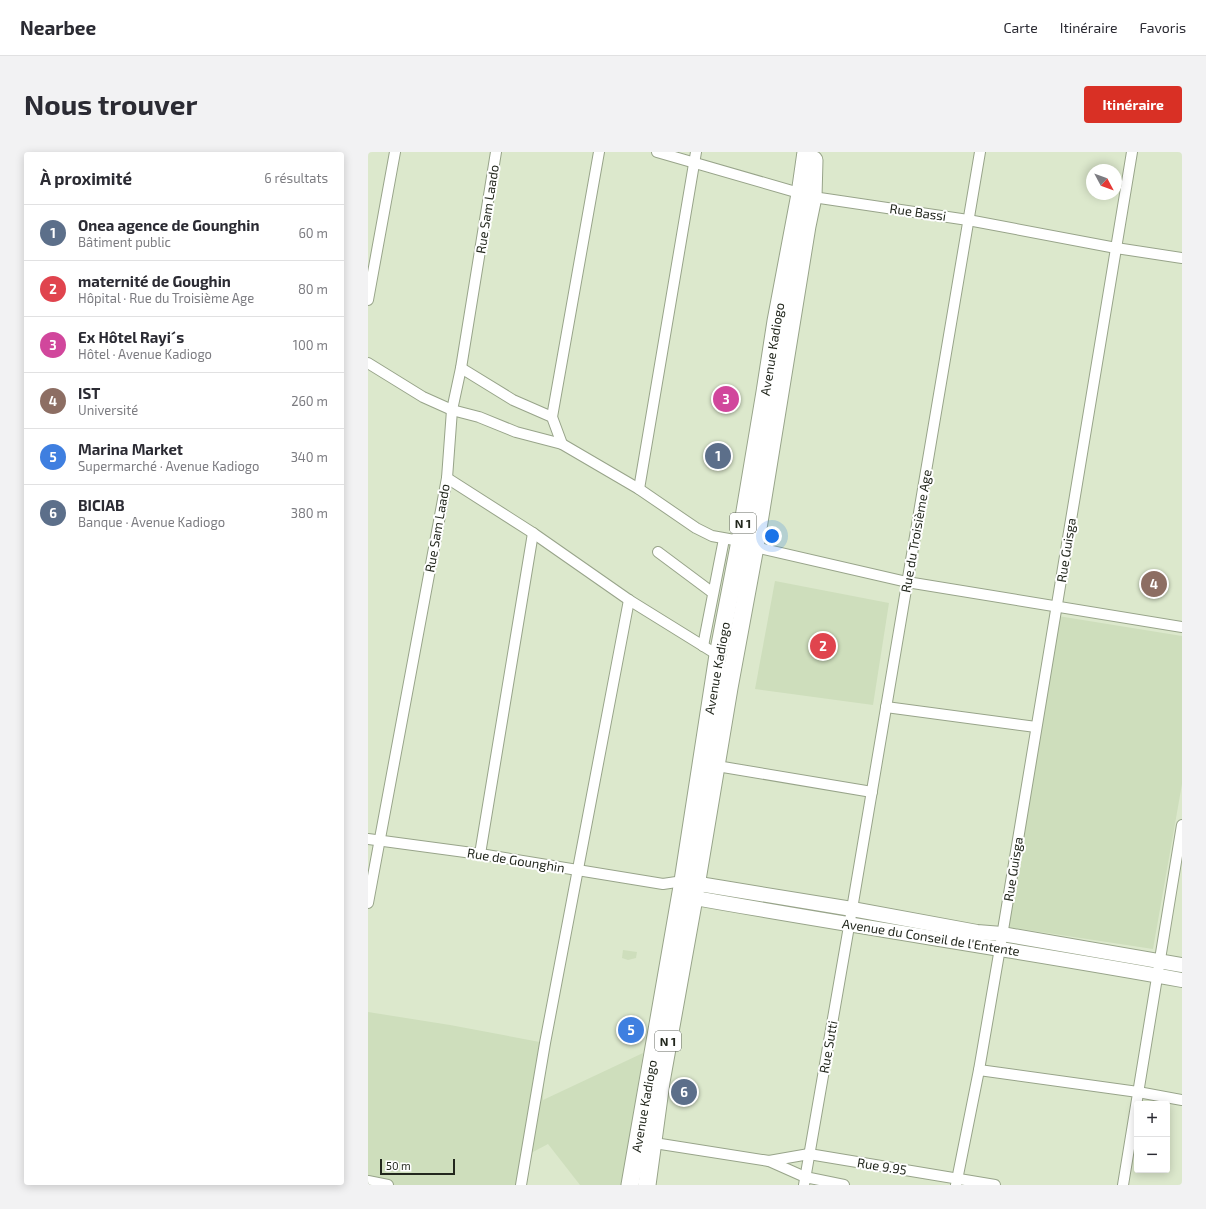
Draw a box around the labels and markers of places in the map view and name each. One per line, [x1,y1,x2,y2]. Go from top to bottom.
pin: 3 [713,384,739,414]
pin: 1 [705,441,731,471]
pin: 4 [1141,569,1167,599]
pin: 2 [810,631,836,661]
pin: 5 [618,1015,644,1045]
pin: 6 [671,1077,697,1107]

